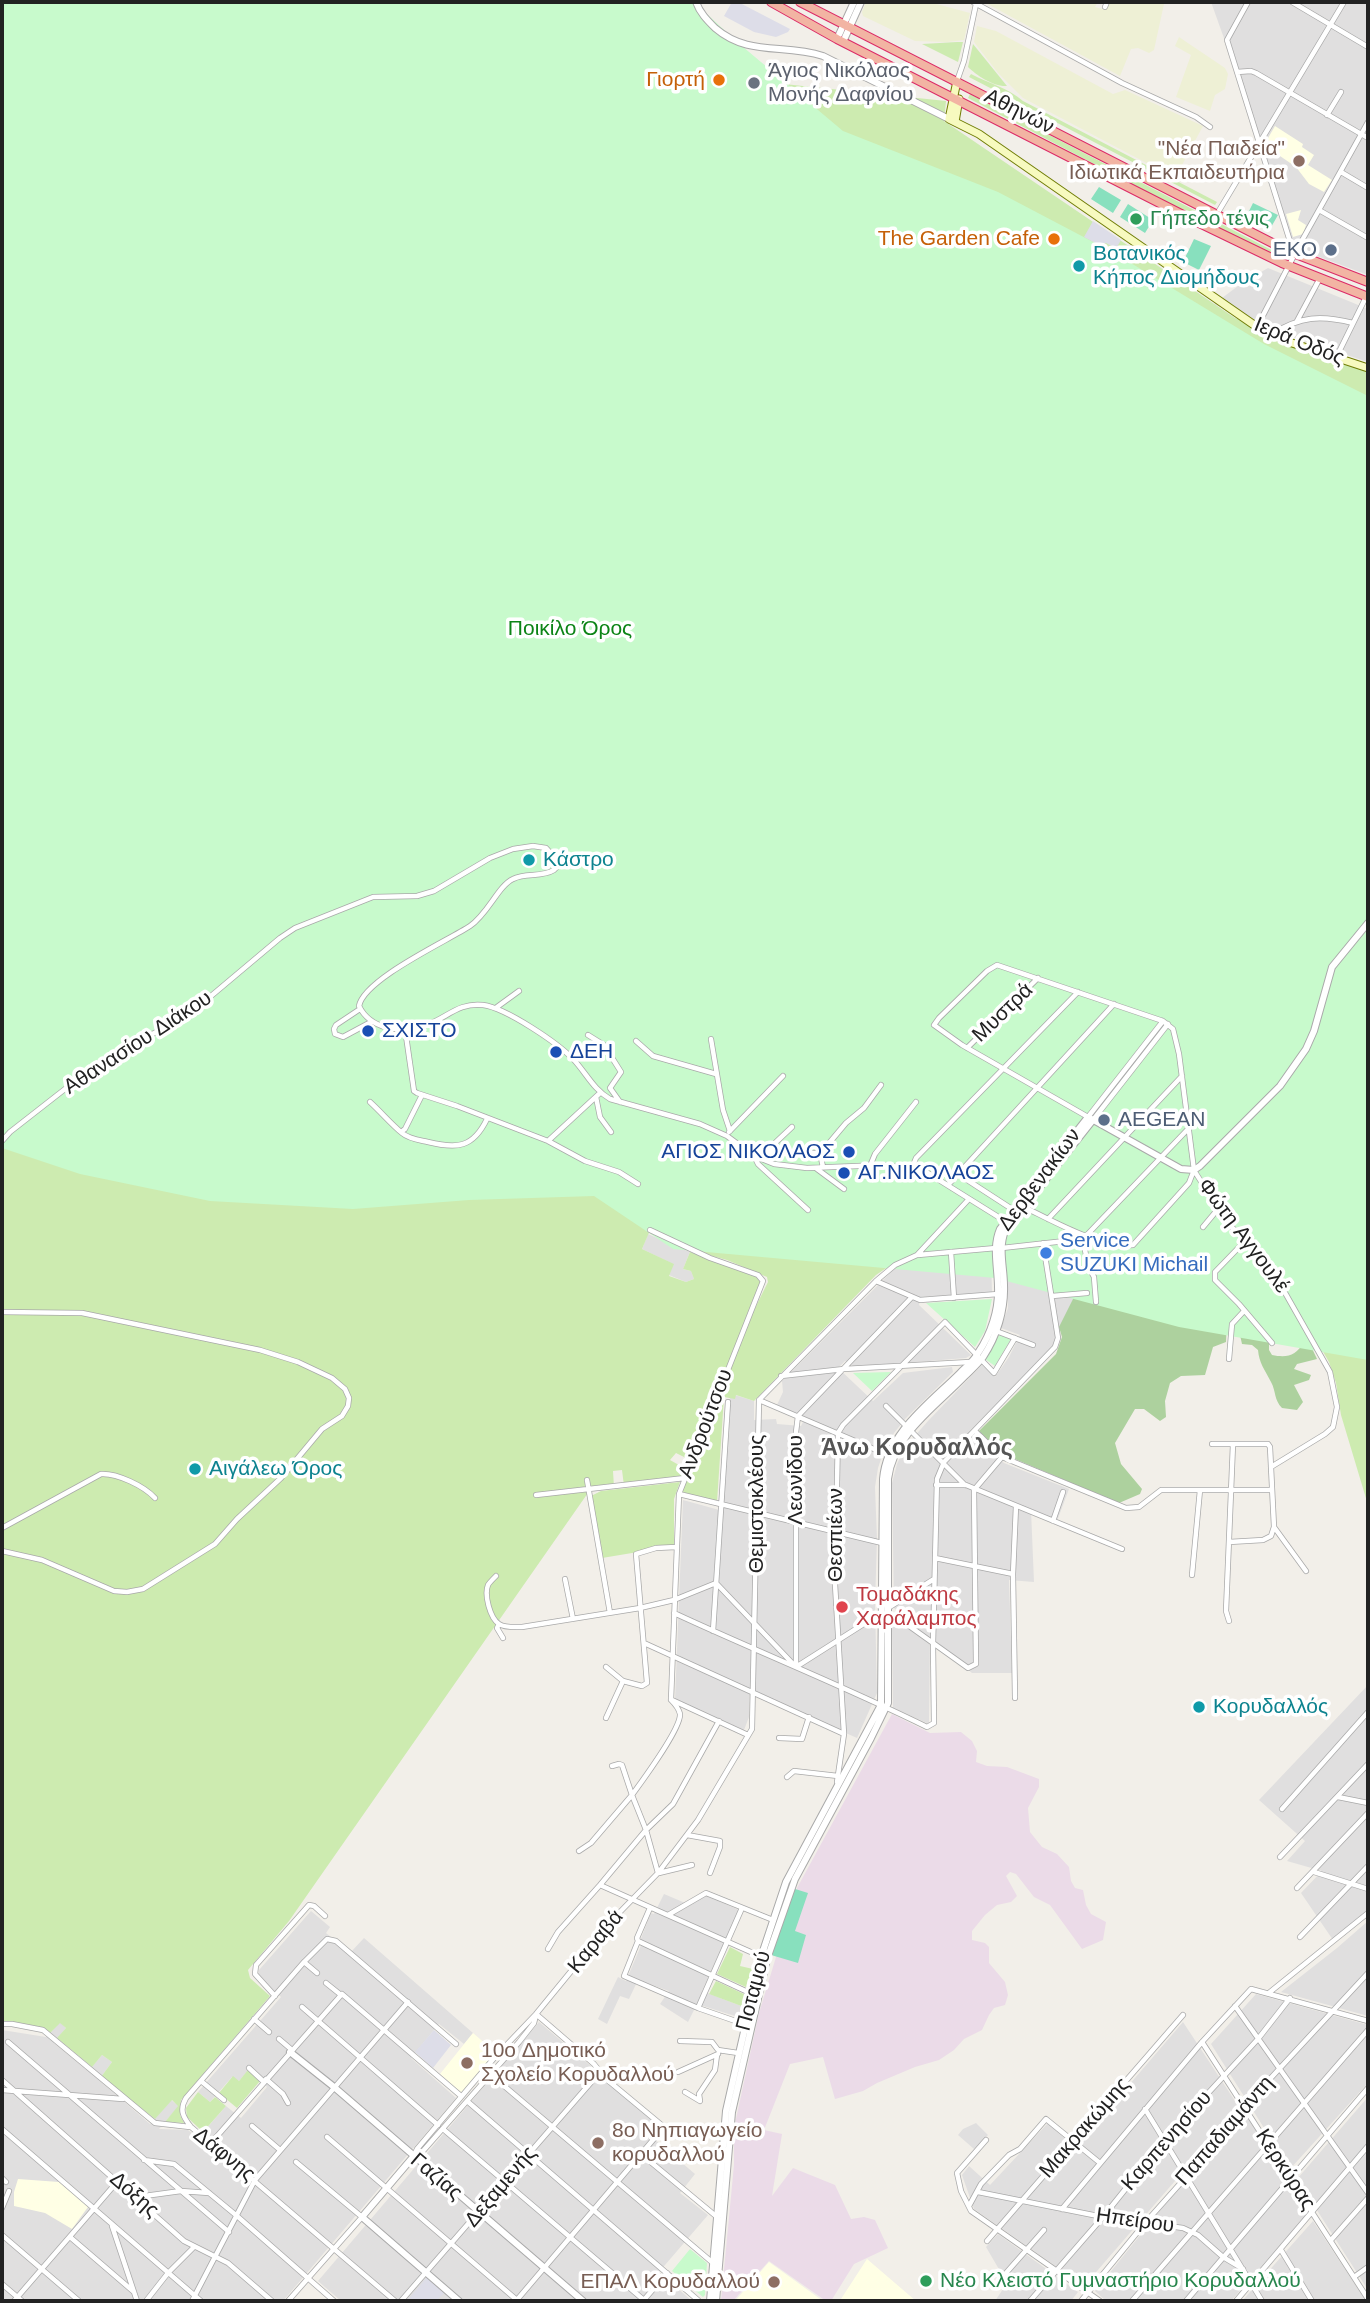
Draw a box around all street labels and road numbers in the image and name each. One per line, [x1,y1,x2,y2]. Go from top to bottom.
street label: Αθηνών [980,84,1058,140]
street label: Ιερά Οδός [1250,313,1348,371]
street label: Μυστρά [968,978,1038,1048]
street label: Αθανασίου Διάκου [59,986,217,1100]
street label: Δερβενακίων [993,1124,1087,1236]
street label: Φώτη Αγγουλέ [1192,1174,1294,1298]
street label: Ανδρούτσου [674,1366,738,1482]
street label: Θεμιστοκλέους [744,1435,770,1573]
street label: Λεωνίδου [783,1435,809,1525]
street label: Θεσπιέων [823,1488,849,1582]
street label: Καραβά [563,1905,629,1979]
street label: Ποταμού [731,1948,777,2034]
street label: Παπαδιαμάντη [1171,2071,1279,2191]
street label: Μακρακώμης [1035,2073,1135,2183]
street label: Καρπενησίου [1117,2086,1217,2196]
street label: Δάφνης [188,2123,260,2187]
street label: Κερκύρας [1250,2125,1320,2215]
street label: Δεξαμενής [460,2141,542,2233]
street label: Γαζίας [405,2148,467,2206]
street label: Δόξης [104,2167,164,2223]
street label: Ηπείρου [1094,2203,1176,2239]

